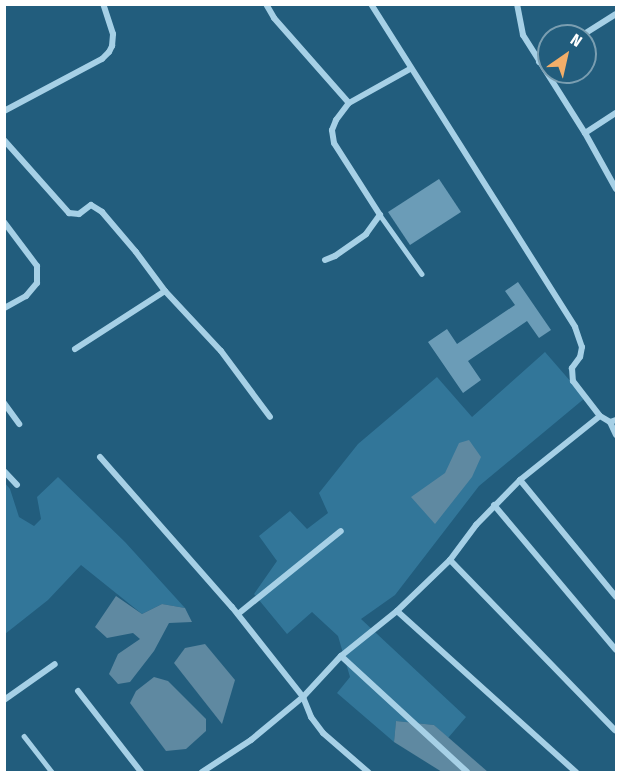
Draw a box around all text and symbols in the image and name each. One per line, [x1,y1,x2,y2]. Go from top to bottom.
north arrow [537,24,597,84]
text: N [567,30,586,51]

